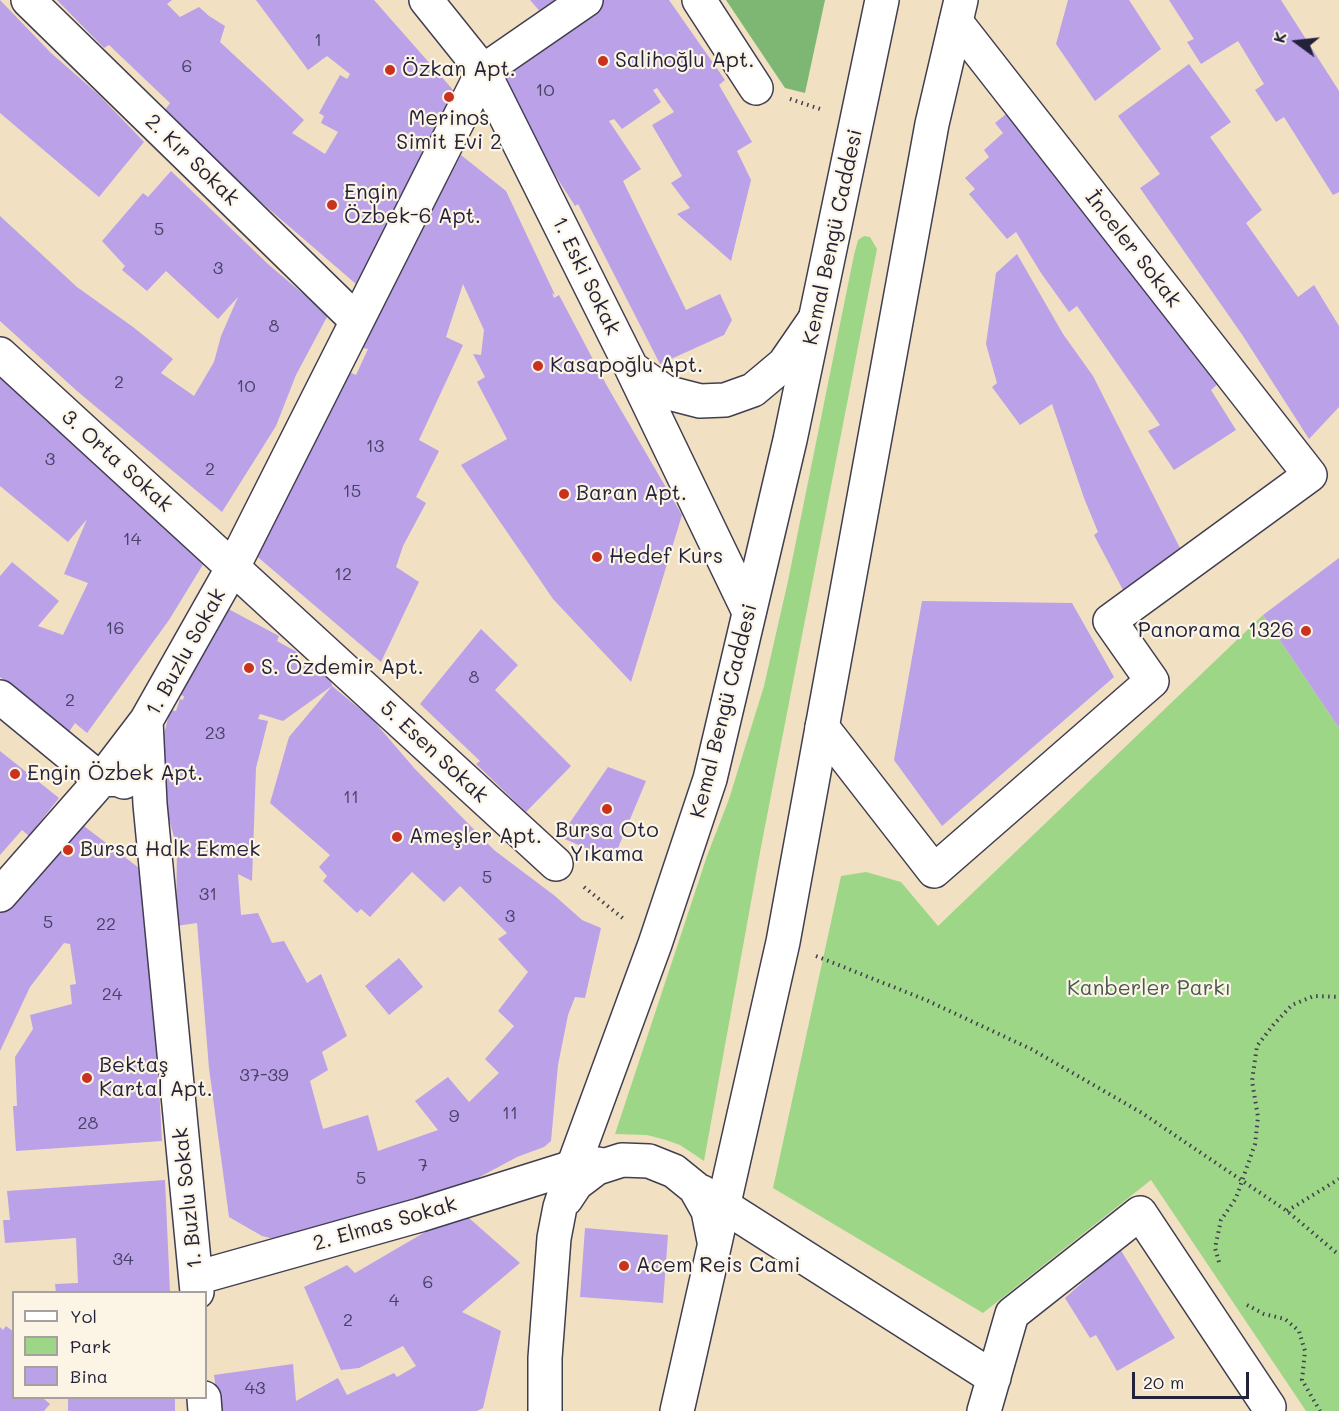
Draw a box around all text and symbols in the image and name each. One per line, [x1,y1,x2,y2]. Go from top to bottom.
north arrow [1267,12,1327,72]
house number: 1 [314,29,322,51]
text: K [1268,29,1291,45]
place label: Salihoğlu Apt. [615,48,755,74]
marker: Salihoğlu Apt. [596,54,610,68]
house number: 6 [182,55,192,77]
place label: Özkan Apt. [402,57,516,83]
marker: Özkan Apt. [383,63,397,77]
house number: 10 [535,79,555,101]
marker: Merinos Simit Evi 2 [442,90,456,104]
place label: Merinos Simit Evi 2 [396,106,502,156]
street label: 2. Kır Sokak [140,109,244,211]
street label: Kemal Bengü Caddesi [798,127,868,347]
place label: Engin Özbek-6 Apt. [344,180,481,230]
street label: İnceler Sokak [1080,186,1186,312]
marker: Engin Özbek-6 Apt. [325,198,339,212]
street label: 1. Eski Sokak [547,213,625,339]
house number: 5 [154,218,164,240]
house number: 3 [213,257,223,279]
house number: 8 [269,315,279,337]
place label: Kasapoğlu Apt. [550,353,703,379]
marker: Kasapoğlu Apt. [531,359,545,373]
house number: 2 [114,371,124,393]
house number: 10 [236,375,256,397]
street label: 3. Orta Sokak [56,404,178,518]
house number: 13 [366,435,384,457]
house number: 3 [45,448,55,470]
house number: 2 [205,458,215,480]
house number: 15 [343,480,361,502]
place label: Baran Apt. [576,481,687,507]
marker: Baran Apt. [557,487,571,501]
house number: 14 [123,528,141,550]
place label: Hedef Kurs [609,544,723,570]
marker: Hedef Kurs [590,550,604,564]
house number: 12 [334,563,352,585]
street label: 1. Buzlu Sokak [141,584,231,720]
street label: Kemal Bengü Caddesi [685,601,763,821]
house number: 16 [106,617,124,639]
place label: Panorama 1326 [1138,618,1294,644]
marker: Panorama 1326 [1299,624,1313,638]
place label: S. Özdemir Apt. [261,655,424,681]
marker: S. Özdemir Apt. [242,661,256,675]
house number: 8 [469,666,479,688]
house number: 2 [65,689,75,711]
street label: 5. Esen Sokak [375,696,493,808]
house number: 23 [205,722,225,744]
place label: Engin Özbek Apt. [27,761,203,787]
marker: Engin Özbek Apt. [8,767,22,781]
house number: 11 [343,786,359,808]
marker: Bursa Oto Yıkama [600,802,614,816]
place label: Bursa Oto Yıkama [555,818,659,868]
place label: Ameşler Apt. [409,824,542,850]
marker: Ameşler Apt. [390,830,404,844]
place label: Bursa Halk Ekmek [80,837,260,863]
marker: Bursa Halk Ekmek [61,843,75,857]
house number: 5 [482,866,492,888]
house number: 31 [199,883,217,905]
house number: 3 [505,905,515,927]
house number: 5 [43,911,53,933]
house number: 22 [96,913,116,935]
park label: Kanberler Parkı [1067,976,1231,1002]
house number: 24 [102,983,122,1005]
place label: Bektaş Kartal Apt. [99,1053,213,1103]
house number: 37-39 [239,1064,289,1086]
marker: Bektaş Kartal Apt. [80,1071,94,1085]
house number: 11 [502,1102,518,1124]
house number: 9 [449,1105,459,1127]
house number: 28 [78,1112,98,1134]
street label: 1. Buzlu Sokak [168,1126,208,1270]
house number: 7 [418,1154,428,1176]
house number: 5 [356,1167,366,1189]
street label: 2. Elmas Sokak [310,1191,460,1257]
house number: 34 [112,1248,134,1270]
place label: Acem Reis Cami [636,1253,800,1279]
marker: Acem Reis Cami [617,1259,631,1273]
house number: 6 [423,1271,433,1293]
house number: 4 [389,1289,399,1311]
legend [12,1291,207,1399]
text: Yol [70,1304,97,1328]
house number: 2 [343,1309,353,1331]
text: Park [70,1334,111,1358]
scale bar [1135,1360,1252,1398]
text: Bina [70,1364,108,1388]
text: 20 m [1143,1370,1184,1394]
house number: 43 [244,1377,266,1399]

